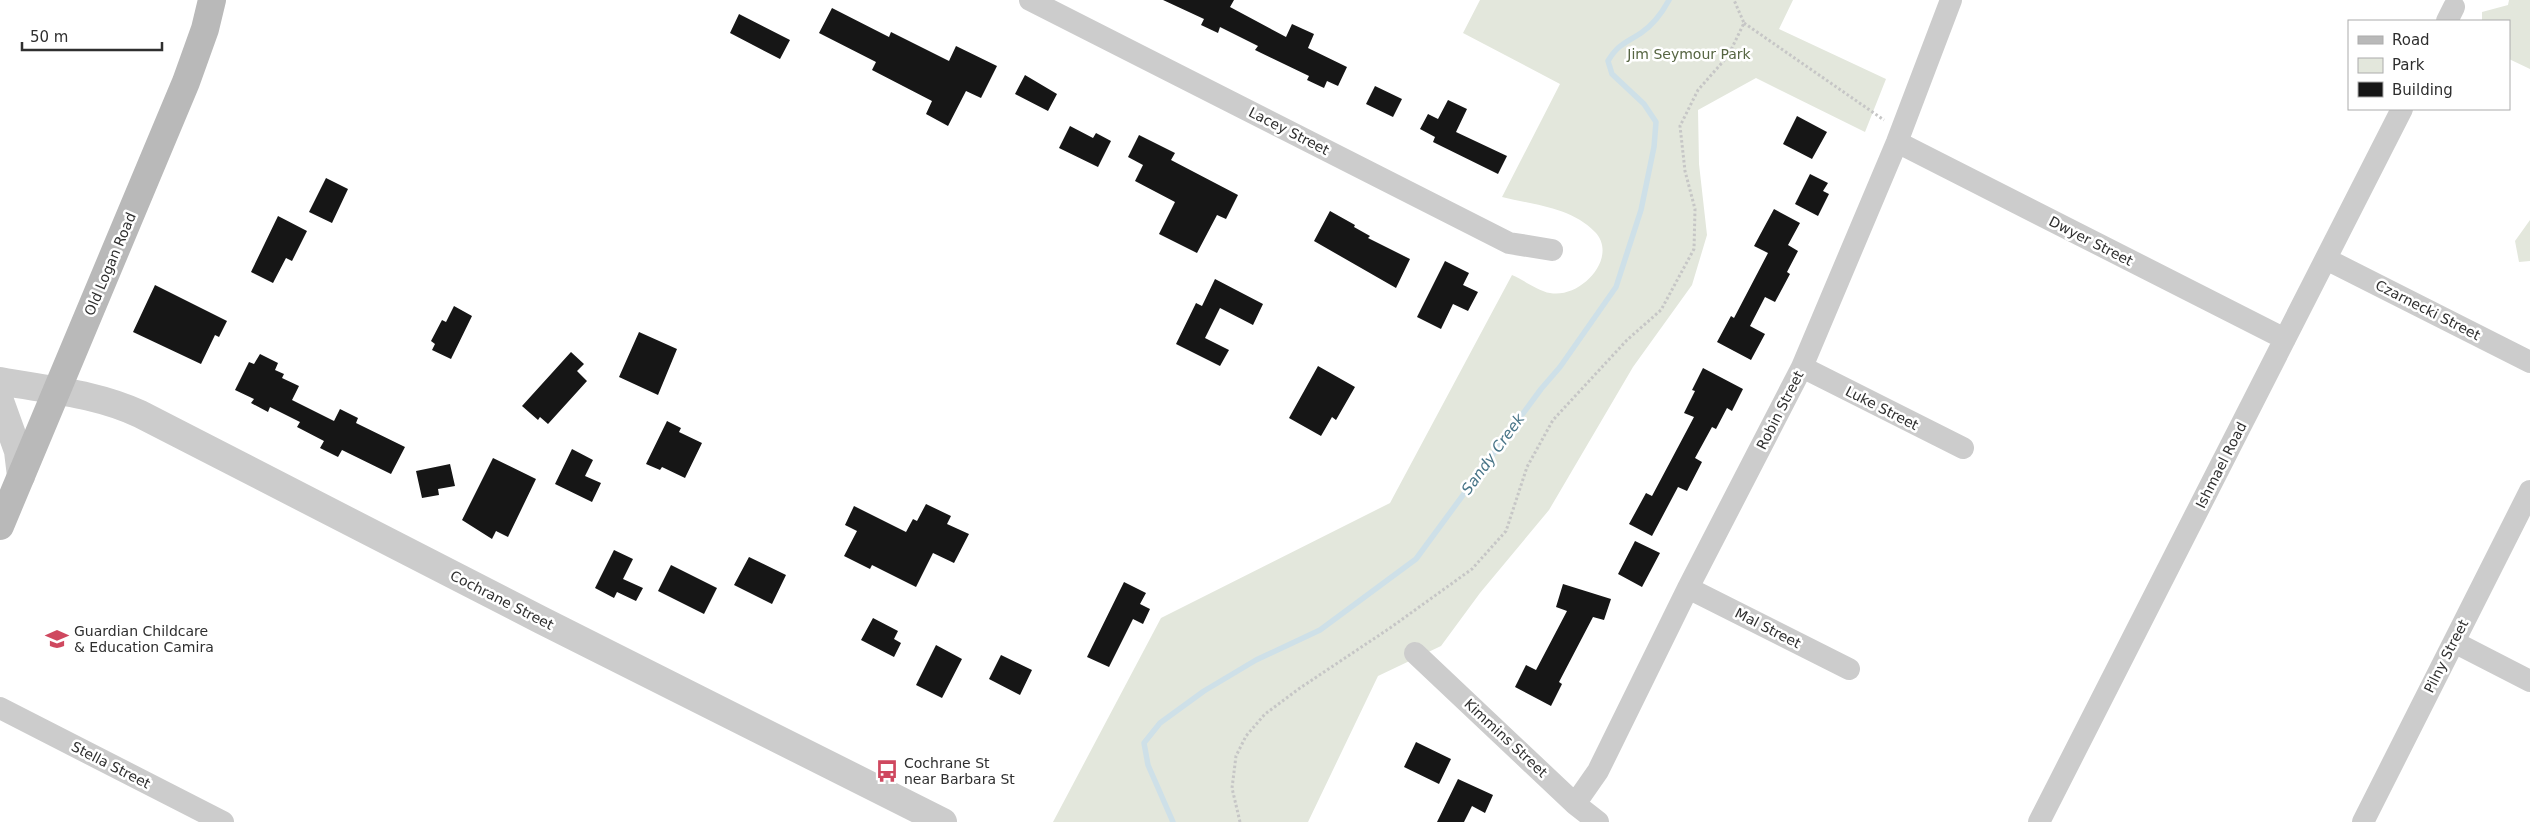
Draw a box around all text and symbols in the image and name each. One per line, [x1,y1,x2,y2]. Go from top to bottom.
scale bar [22,20,162,52]
legend [2348,20,2510,110]
text: 50 m [30,28,68,46]
text: Road [2392,31,2430,49]
park label: Jim Seymour Park [1626,46,1752,62]
text: Park [2392,56,2425,74]
text: Building [2392,81,2453,99]
street label: Lacey Street [1246,104,1332,158]
street label: Old Logan Road [81,210,139,318]
street label: Dwyer Street [2046,213,2136,269]
street label: Czarnecki Street [2373,277,2483,344]
street label: Robin Street [1753,367,1807,452]
street label: Luke Street [1843,383,1922,433]
water label: Sandy Creek [1458,409,1529,498]
street label: Ishmael Road [2192,419,2250,511]
street label: Cochrane Street [448,567,557,633]
street label: Mal Street [1732,605,1804,652]
street label: Pilny Street [2421,616,2472,695]
place label: Guardian Childcare & Education Camira [74,623,214,655]
school or university icon: Guardian Childcare & Education Camira [44,626,70,652]
street label: Kimmins Street [1461,696,1551,781]
street label: Stella Street [69,738,154,792]
place label: Cochrane St near Barbara St [904,755,1015,787]
bus stop icon: Cochrane St near Barbara St [874,758,900,784]

